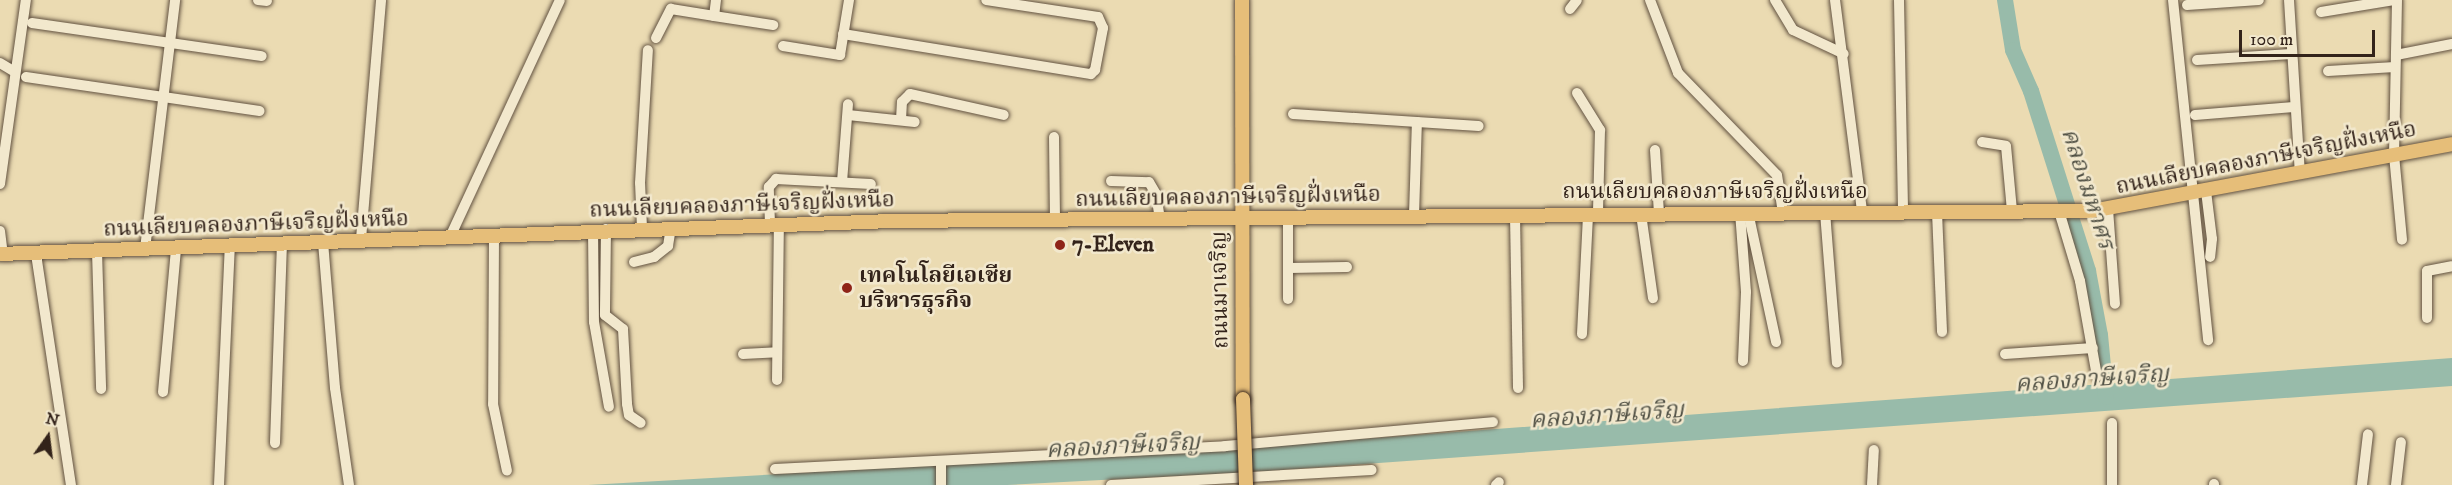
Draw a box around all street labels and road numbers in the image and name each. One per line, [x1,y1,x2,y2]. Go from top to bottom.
street label: ถนนเลียบคลองภาษีเจริญฝั่งเหนือ [2114,116,2418,200]
street label: ถนนเลียบคลองภาษีเจริญฝั่งเหนือ [1562,179,1868,205]
street label: ถนนเลียบคลองภาษีเจริญฝั่งเหนือ [1075,181,1381,213]
street label: ถนนเลียบคลองภาษีเจริญฝั่งเหนือ [589,186,895,224]
street label: ถนนเลียบคลองภาษีเจริญฝั่งเหนือ [103,205,409,243]
street label: ถนนมาเจริญ [1206,231,1234,349]

